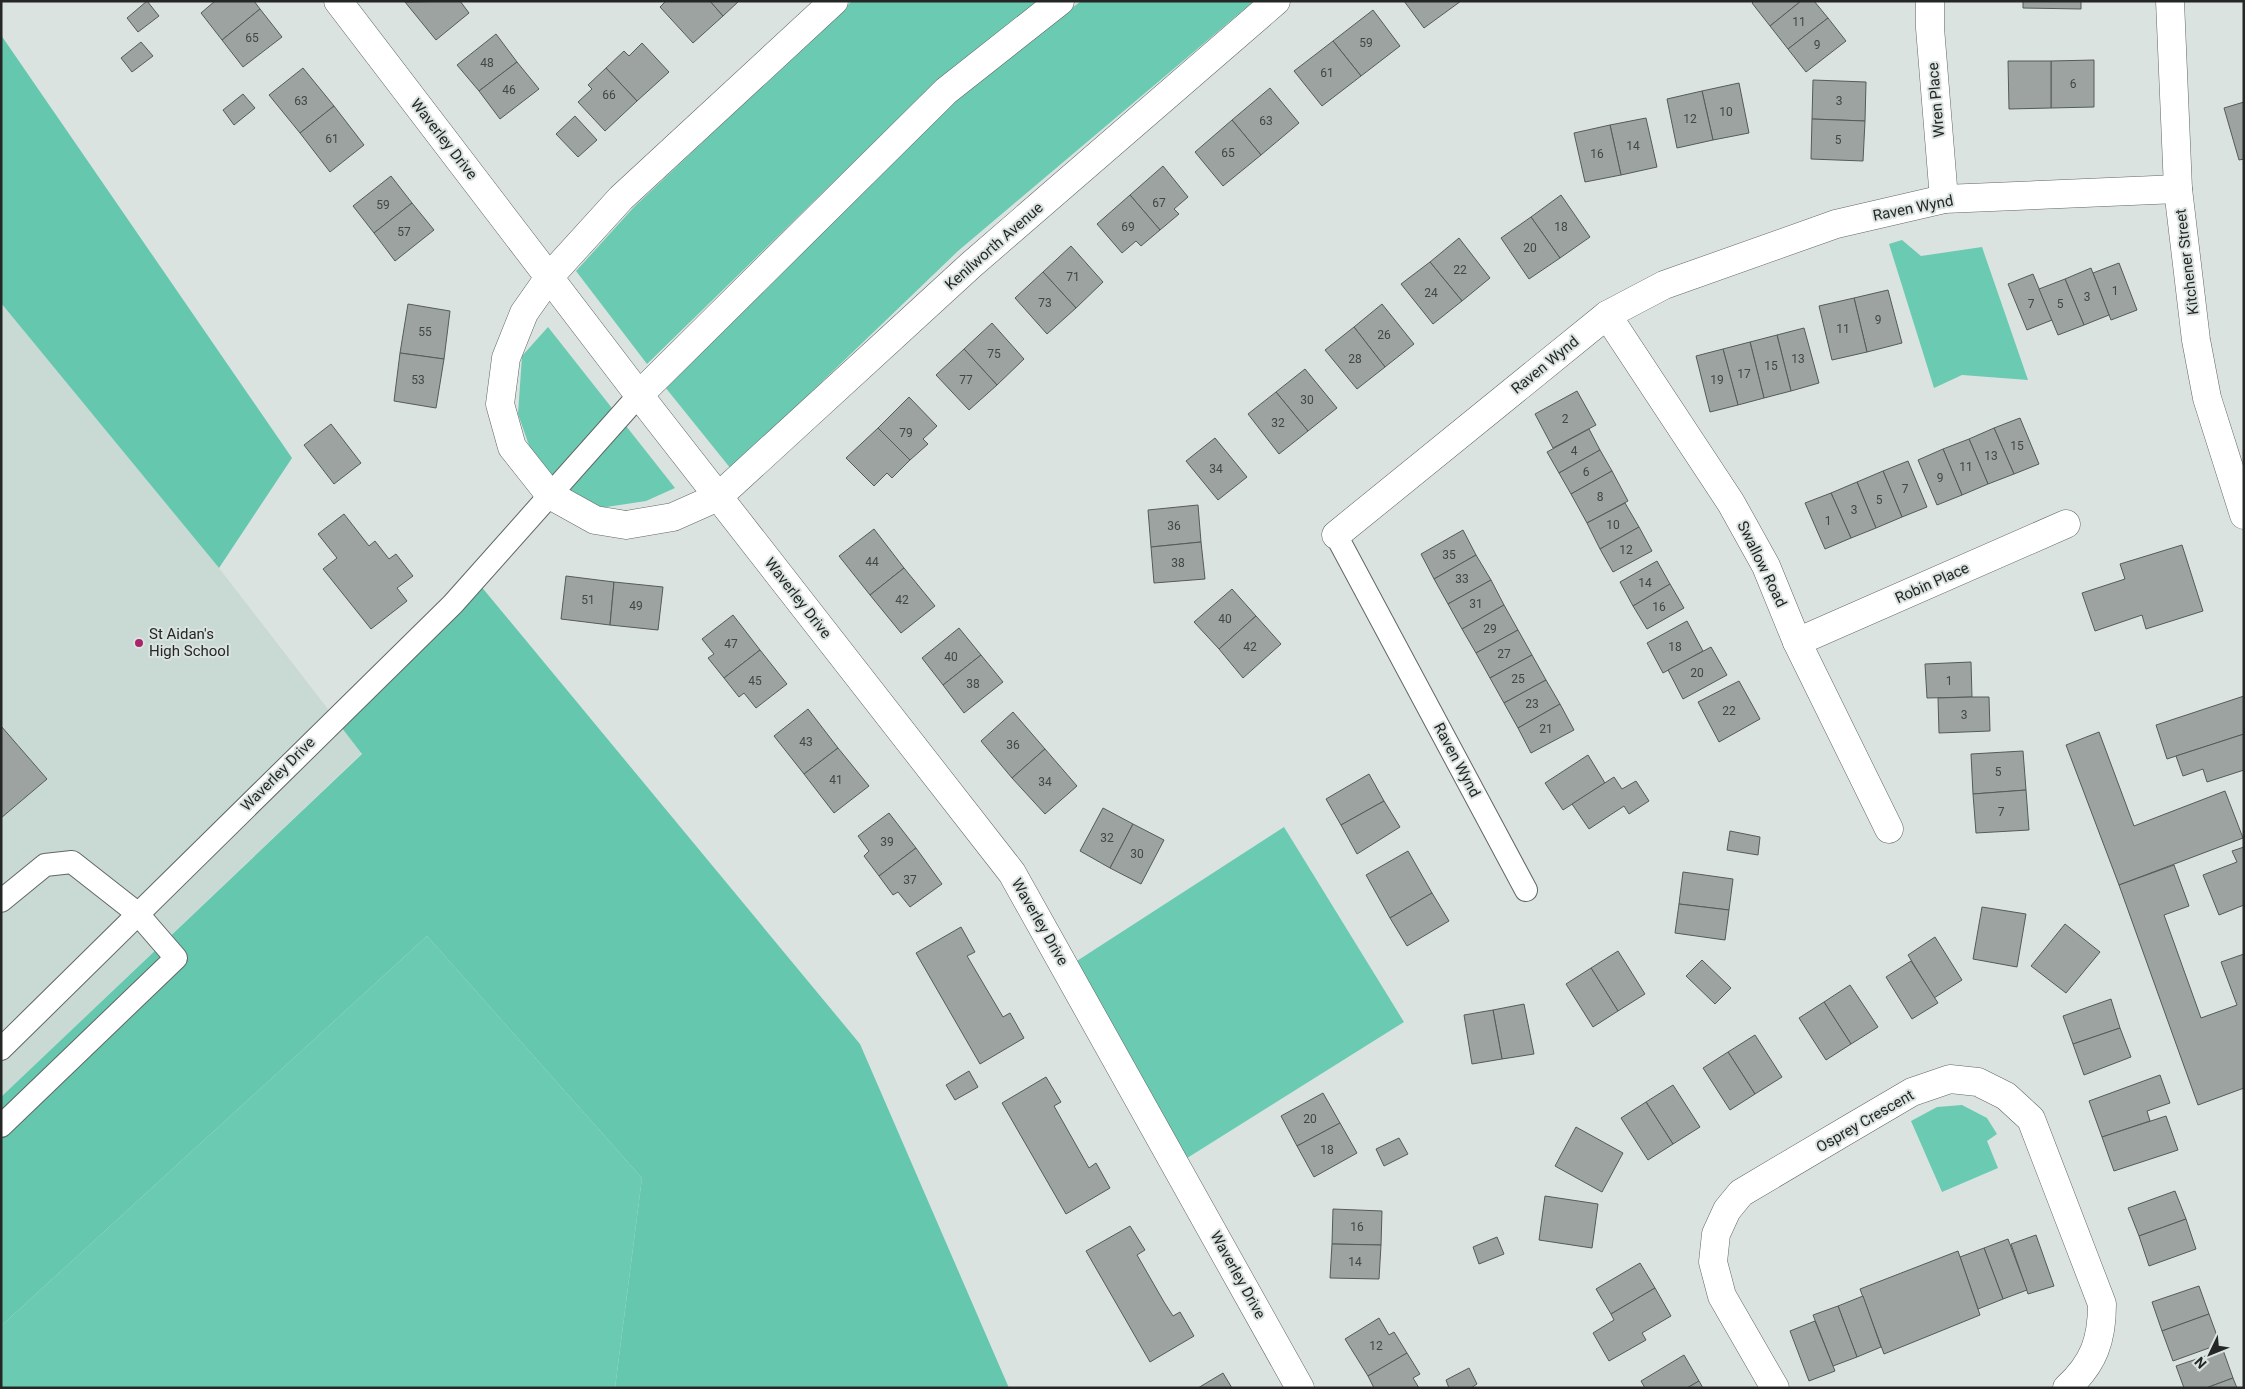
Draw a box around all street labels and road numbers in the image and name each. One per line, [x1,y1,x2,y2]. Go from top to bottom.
street label: Wren Place [1924,62,1948,138]
street label: Waverley Drive [407,95,481,183]
street label: Raven Wynd [1871,191,1955,225]
street label: Kenilworth Avenue [941,199,1047,293]
street label: Kitchener Street [2172,208,2202,316]
street label: Raven Wynd [1508,332,1582,398]
street label: Swallow Road [1733,518,1791,610]
street label: Waverley Drive [761,554,835,642]
street label: Robin Place [1892,559,1972,607]
street label: Raven Wynd [1430,720,1484,800]
street label: Waverley Drive [237,733,319,815]
street label: Waverley Drive [1008,875,1072,969]
street label: Osprey Crescent [1813,1086,1917,1156]
street label: Waverley Drive [1207,1228,1269,1322]

